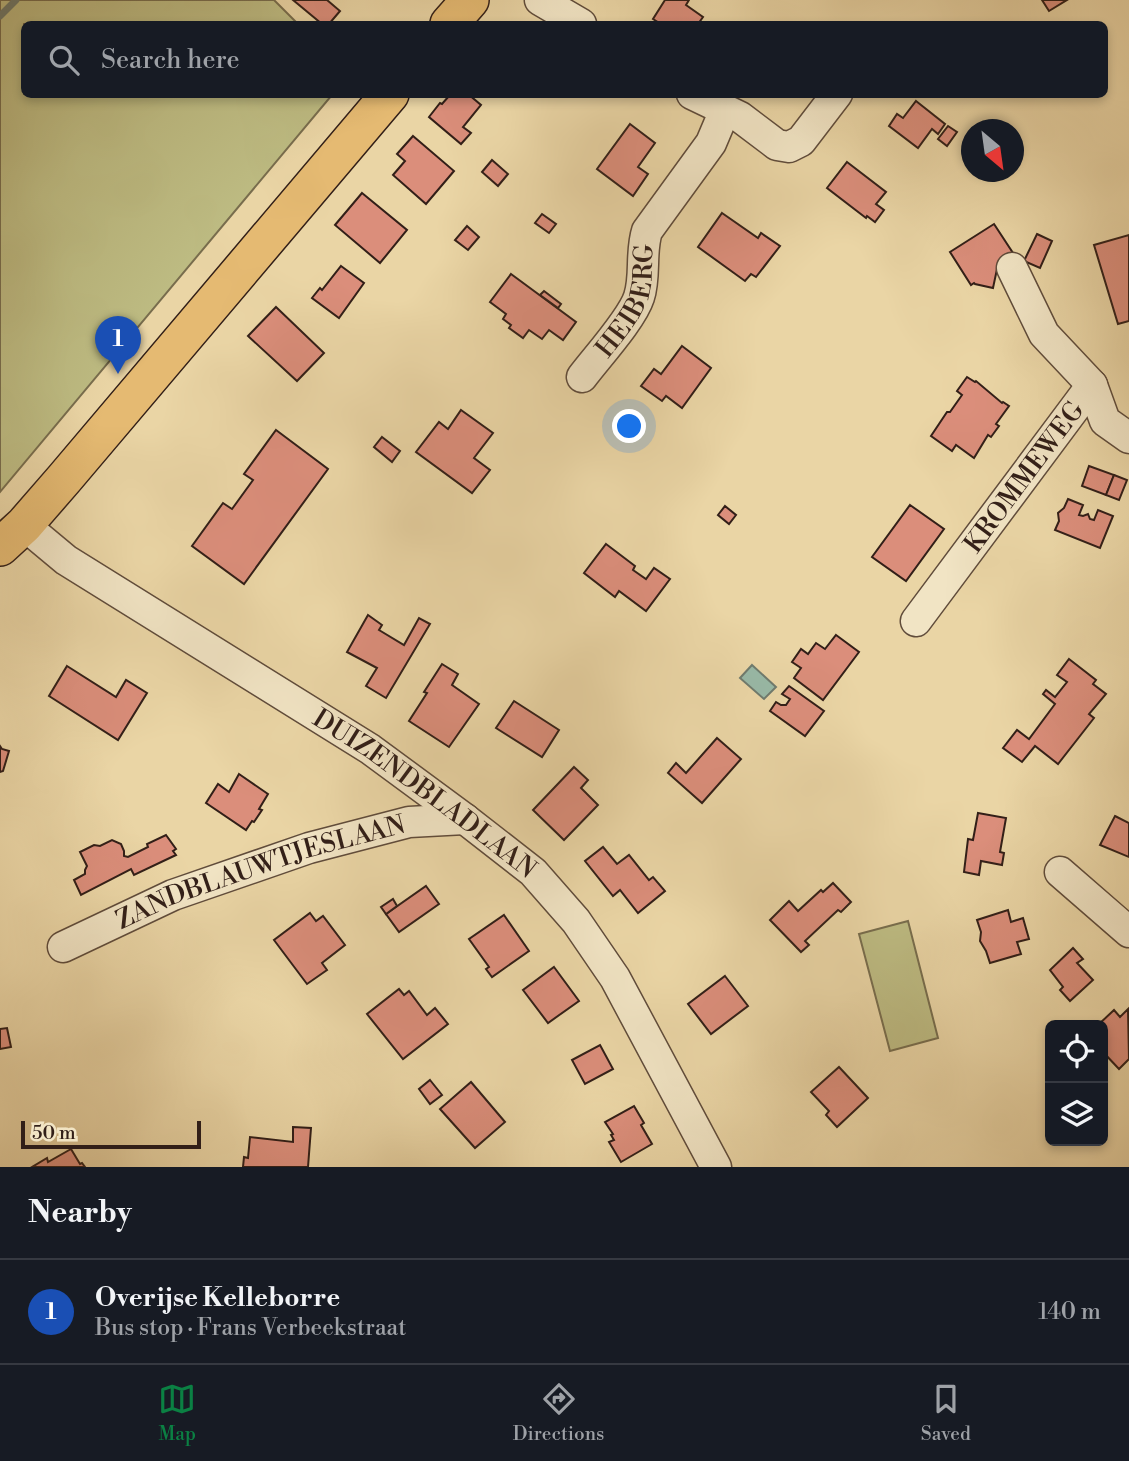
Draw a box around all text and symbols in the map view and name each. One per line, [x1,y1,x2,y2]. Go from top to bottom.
search box [21,21,1108,98]
icon: search [45,41,83,79]
text: Search here [101,44,240,76]
north arrow [961,119,1024,182]
street label: HEIBERG [589,243,661,364]
pin: 1 [95,316,141,374]
street label: KROMMEWEG [957,395,1091,559]
your location [612,409,646,443]
street label: DUIZENDBLADLAAN [307,703,543,886]
street label: ZANDBLAUWTJESLAAN [111,809,409,937]
map controls [1045,1020,1108,1146]
button: locate [1045,1020,1108,1083]
button: layers [1045,1083,1108,1146]
scale bar [21,1118,201,1150]
text: 50 m [32,1121,76,1145]
text: Nearby [28,1194,132,1232]
text: Overijse Kelleborre [95,1282,340,1314]
text: 1 [45,1298,57,1326]
text: 140 m [1038,1298,1101,1326]
text: Bus stop · Frans Verbeekstraat [95,1314,406,1342]
tab: Map [158,1380,196,1446]
tab: Directions [513,1380,604,1446]
tab: Saved [921,1380,971,1446]

